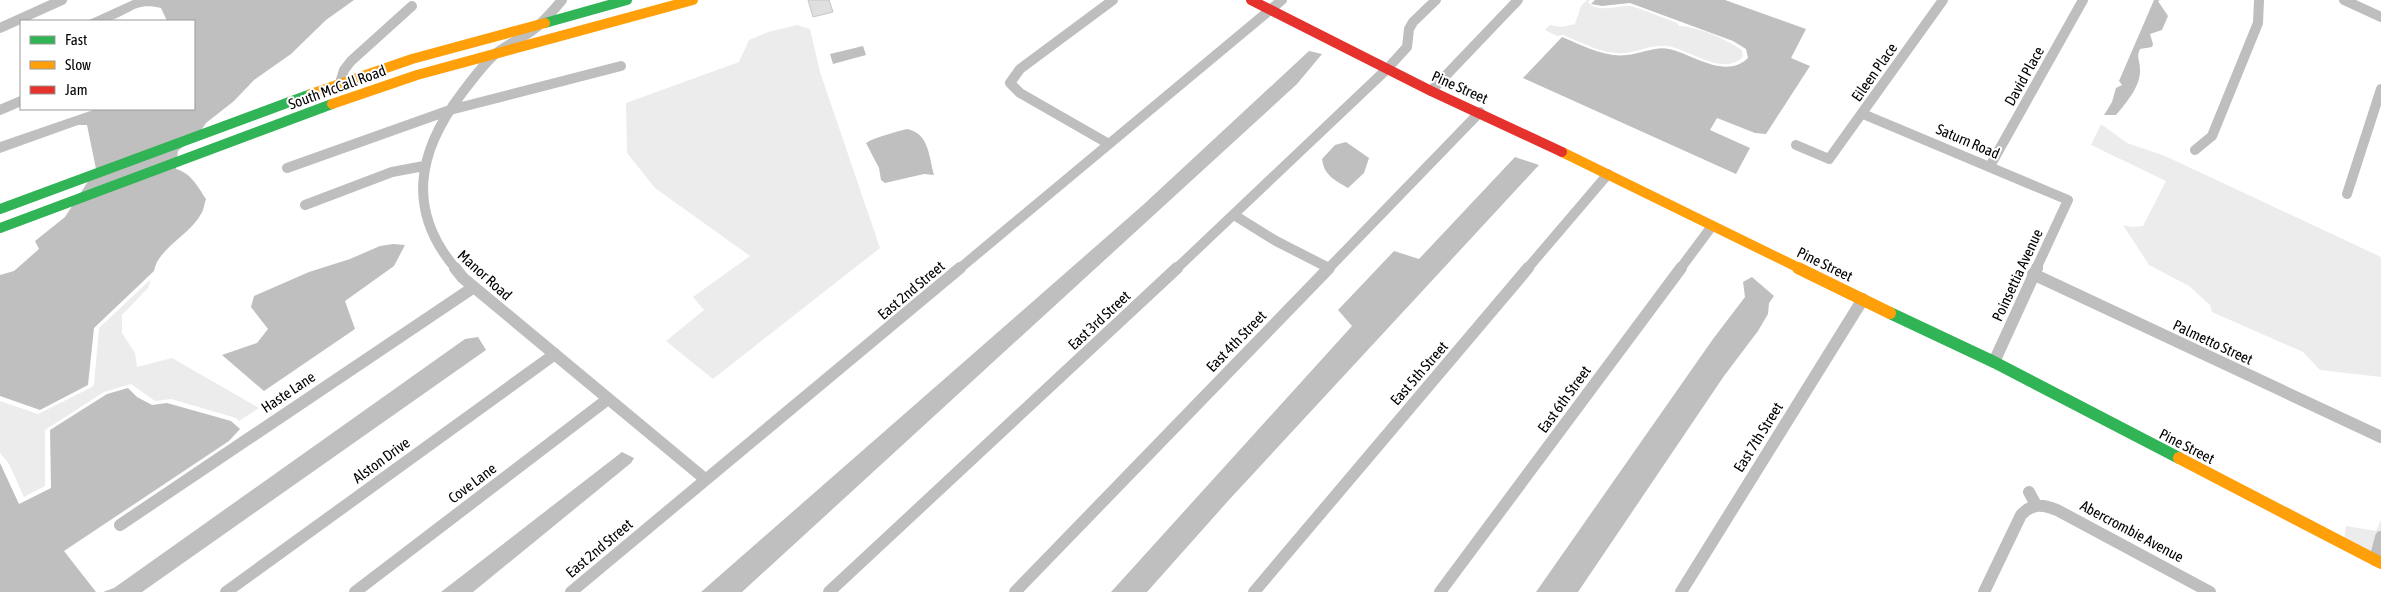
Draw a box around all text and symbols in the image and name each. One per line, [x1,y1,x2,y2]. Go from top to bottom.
legend [20,20,195,110]
text: Fast [65,31,87,48]
street label: Eileen Place [1848,39,1900,104]
street label: David Place [2001,43,2047,108]
text: Slow [65,56,91,73]
street label: South McCall Road [286,62,388,112]
street label: Pine Street [1429,67,1491,107]
text: Jam [65,81,88,98]
street label: Saturn Road [1934,120,2002,162]
street label: Poinsettia Avenue [1988,226,2046,324]
street label: Pine Street [1795,243,1855,285]
street label: Manor Road [455,246,515,304]
street label: East 2nd Street [874,257,948,323]
street label: East 3rd Street [1064,287,1134,353]
street label: East 4th Street [1203,307,1269,375]
street label: Palmetto Street [2170,316,2256,368]
street label: East 5th Street [1387,338,1451,408]
street label: East 6th Street [1534,362,1594,436]
street label: Haste Lane [258,368,318,416]
street label: East 7th Street [1730,399,1786,475]
street label: Pine Street [2157,425,2217,467]
street label: Alston Drive [349,434,413,486]
street label: Cove Lane [445,459,499,506]
street label: Abercrombie Avenue [2077,497,2187,565]
street label: East 2nd Street [562,515,636,581]

